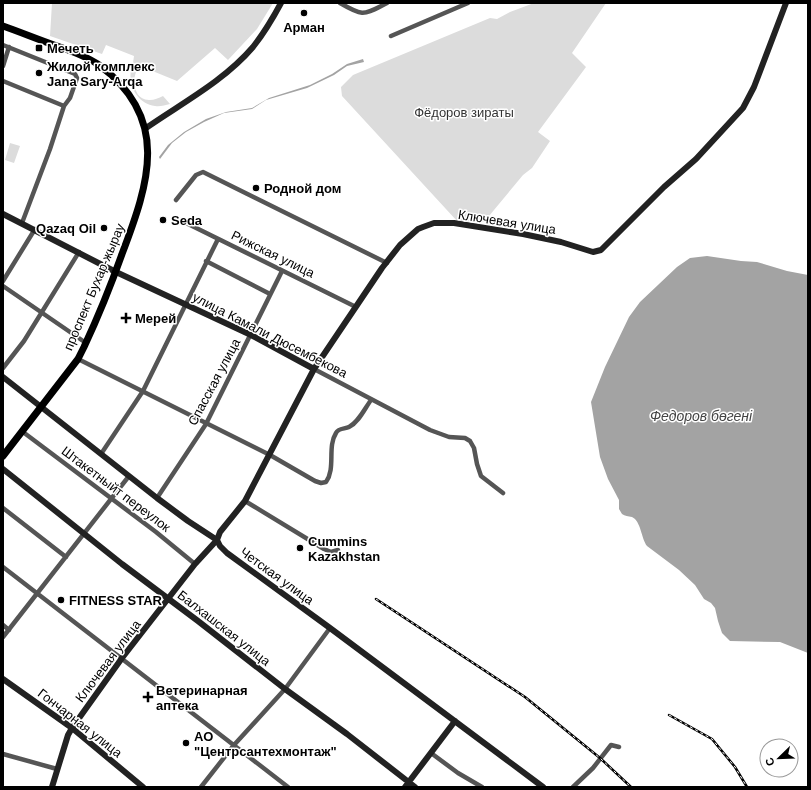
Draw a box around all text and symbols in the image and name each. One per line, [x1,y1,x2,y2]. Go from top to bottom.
marker: Арман [299,8,309,18]
place label: Арман [283,20,325,35]
place label: Мечеть [47,41,94,56]
marker: Мечеть [34,43,44,53]
place label: Жилой комплекс Jana Sary-Arqa [46,59,155,89]
marker: Жилой комплекс Jana Sary-Arqa [34,68,44,78]
park label: Фёдоров зираты [414,105,514,120]
place label: Родной дом [264,181,341,196]
marker: Родной дом [251,183,261,193]
street label: Ключевая улица [457,207,558,237]
place label: Seda [171,213,203,228]
marker: Seda [158,215,168,225]
place label: Qazaq Oil [36,221,96,236]
street label: проспект Бухар-жырау [60,221,128,353]
marker: Qazaq Oil [99,223,109,233]
street label: Рижская улица [229,227,318,281]
street label: улица Камали Дюсембекова [190,289,350,381]
place label: Мерей [135,311,176,326]
marker: Мерей [120,312,132,324]
street label: Спасская улица [185,335,244,428]
water label: Федоров бөгені [650,408,753,424]
street label: Штакетныйт переулок [59,443,174,535]
place label: Cummins Kazakhstan [308,534,380,564]
marker: Cummins Kazakhstan [295,543,305,553]
street label: Четская улица [237,544,317,608]
street label: Балхашская улица [175,587,274,669]
place label: FITNESS STAR [69,593,163,608]
marker: FITNESS STAR [56,595,66,605]
street label: Ключевая улица [72,616,144,705]
place label: Ветеринарная аптека [156,683,248,713]
street label: Гончарная улица [35,685,126,761]
marker: Ветеринарная аптека [143,692,153,702]
place label: АО "Центрсантехмонтаж" [194,729,337,759]
marker: АО "Центрсантехмонтаж" [181,738,191,748]
north arrow [759,738,799,778]
text: С [763,756,777,768]

